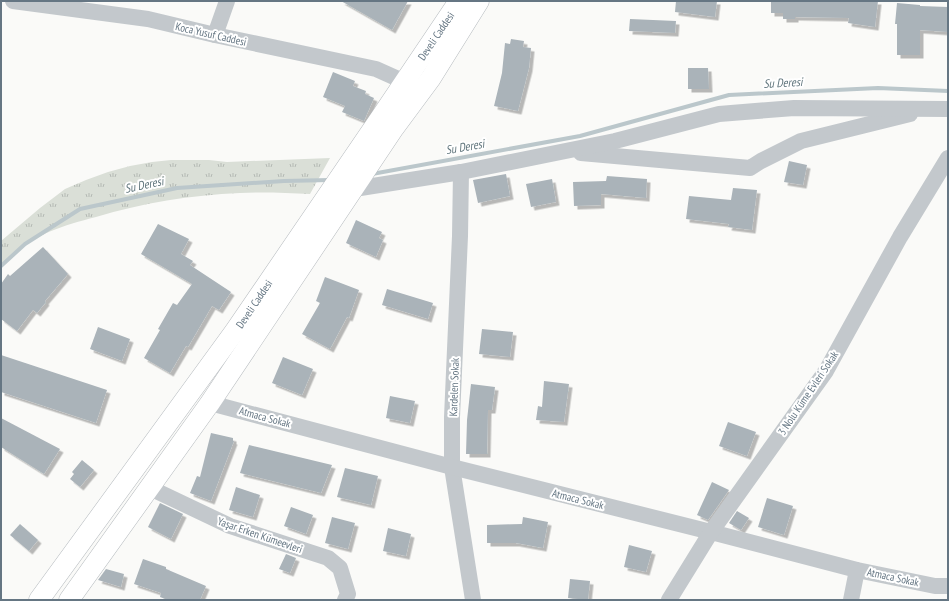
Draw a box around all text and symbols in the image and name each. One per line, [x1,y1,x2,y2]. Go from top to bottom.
street label: Develi Caddesi [415,9,457,63]
street label: Koca Yusuf Caddesi [174,19,248,49]
water label: Su Deresi [763,74,804,91]
water label: Su Deresi [444,135,487,157]
water label: Su Deresi [123,173,166,196]
street label: Develi Caddesi [233,277,275,331]
street label: 3 Nolu Küme Evleri Sokak [775,348,842,438]
street label: Kardelen Sokak [446,357,462,417]
street label: Atmaca Sokak [238,403,293,431]
street label: Atmaca Sokak [551,486,606,512]
street label: Yaşar Erken Kümeevleri [216,514,304,556]
street label: Atmaca Sokak [866,565,921,589]

